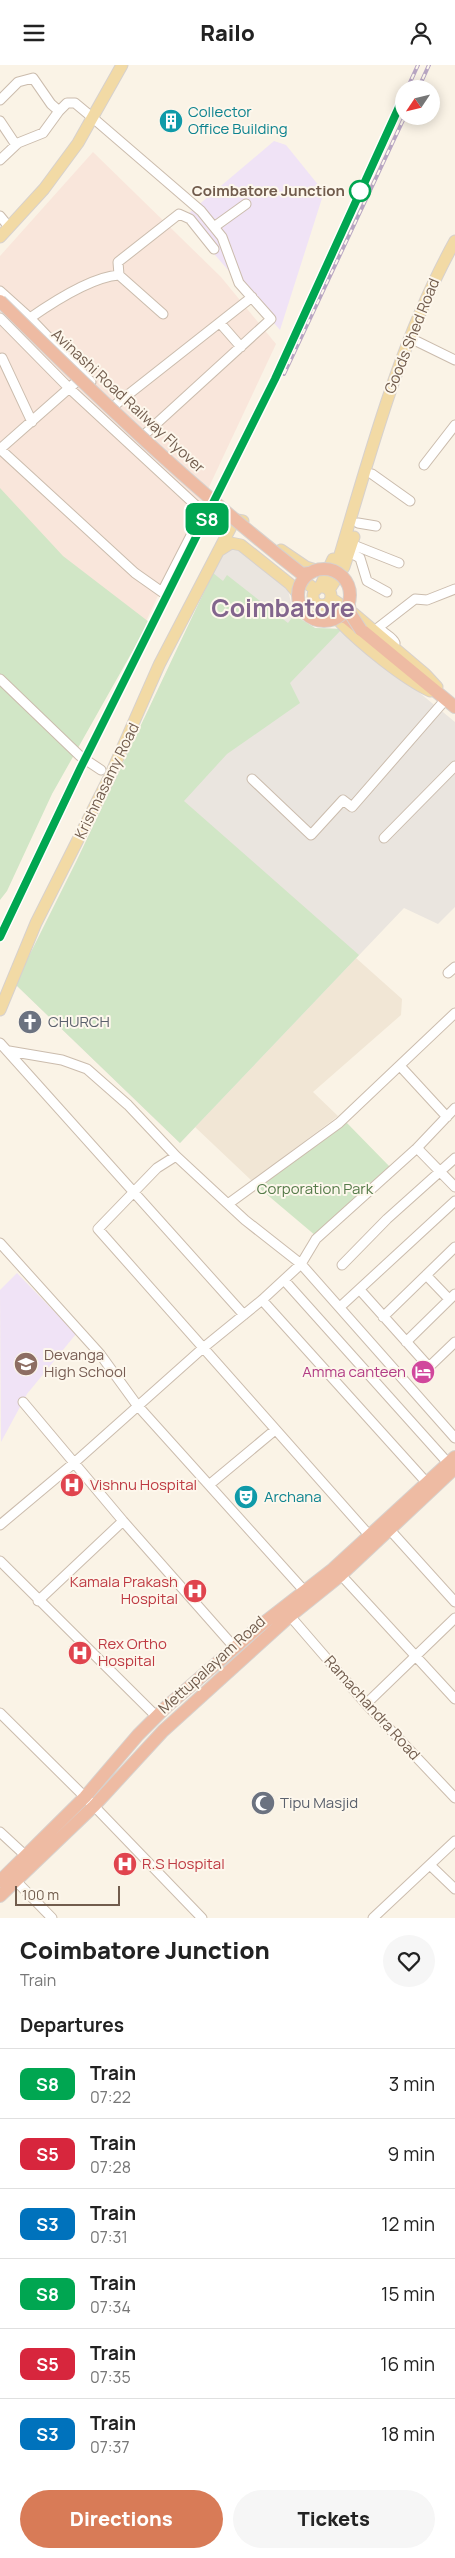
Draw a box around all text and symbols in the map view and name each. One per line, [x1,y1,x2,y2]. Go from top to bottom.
text: Railo [200,18,255,48]
icon: menu [20,19,48,47]
icon: person [407,19,435,47]
north arrow [395,80,440,125]
map controls [395,80,440,125]
place label: Collector Office Building [188,101,288,139]
building icon: Collector Office Building [158,108,184,134]
place label: Coimbatore Junction [192,180,345,201]
marker: Coimbatore Junction [349,180,371,202]
street label: Goods Shed Road [379,275,444,397]
street label: Avinashi Road Railway Flyover [47,324,210,478]
line badge: S8 [184,503,230,535]
text: S8 [196,507,218,531]
district label: Coimbatore [211,590,355,625]
street label: Krishnasamy Road [69,719,144,842]
church icon: CHURCH [17,1009,43,1035]
place label: CHURCH [48,1011,110,1032]
park label: Corporation Park [257,1178,374,1199]
place label: Devanga High School [44,1344,126,1382]
school or university icon: Devanga High School [13,1351,39,1377]
hotel icon: Amma canteen [410,1359,436,1385]
place label: Amma canteen [302,1361,406,1382]
hospital icon: Vishnu Hospital [59,1472,85,1498]
place label: Vishnu Hospital [90,1474,197,1495]
theatre icon: Archana [233,1484,259,1510]
place label: Archana [264,1486,322,1507]
place label: Kamala Prakash Hospital [70,1571,178,1609]
hospital icon: Kamala Prakash Hospital [182,1578,208,1604]
street label: Mettupalayam Road [154,1611,270,1718]
place label: Rex Ortho Hospital [98,1633,167,1671]
hospital icon: Rex Ortho Hospital [67,1640,93,1666]
street label: Ramachandra Road [320,1651,425,1765]
mosque icon: Tipu Masjid [250,1790,276,1816]
place label: Tipu Masjid [280,1792,358,1813]
hospital icon: R.S Hospital [112,1851,138,1877]
place label: R.S Hospital [142,1853,225,1874]
scale bar [15,1883,120,1906]
text: 100 m [22,1885,59,1904]
text: Coimbatore Junction [20,1933,270,1966]
button: heart [383,1935,435,1987]
text: Train [20,1969,56,1991]
text: Departures [20,2012,124,2038]
text: Train [90,2060,136,2086]
text: 3 min [389,2071,435,2097]
text: S8 [36,2072,59,2096]
text: 07:22 [90,2086,131,2108]
text: Train [90,2130,136,2156]
text: 9 min [388,2141,435,2167]
text: S5 [36,2142,59,2166]
text: 07:28 [90,2156,131,2178]
text: Train [90,2200,136,2226]
text: 12 min [381,2211,435,2237]
text: S3 [36,2212,59,2236]
text: 07:31 [90,2226,128,2248]
text: Train [90,2270,136,2296]
text: 15 min [381,2281,435,2307]
text: S8 [36,2282,59,2306]
text: 07:34 [90,2296,131,2318]
text: Train [90,2340,136,2366]
text: 16 min [380,2351,435,2377]
text: S5 [36,2352,59,2376]
text: 07:35 [90,2366,131,2388]
text: Train [90,2410,136,2436]
text: 18 min [381,2421,435,2447]
text: S3 [36,2422,59,2446]
text: 07:37 [90,2436,129,2458]
button: Directions [20,2490,223,2548]
button: Tickets [233,2490,435,2548]

